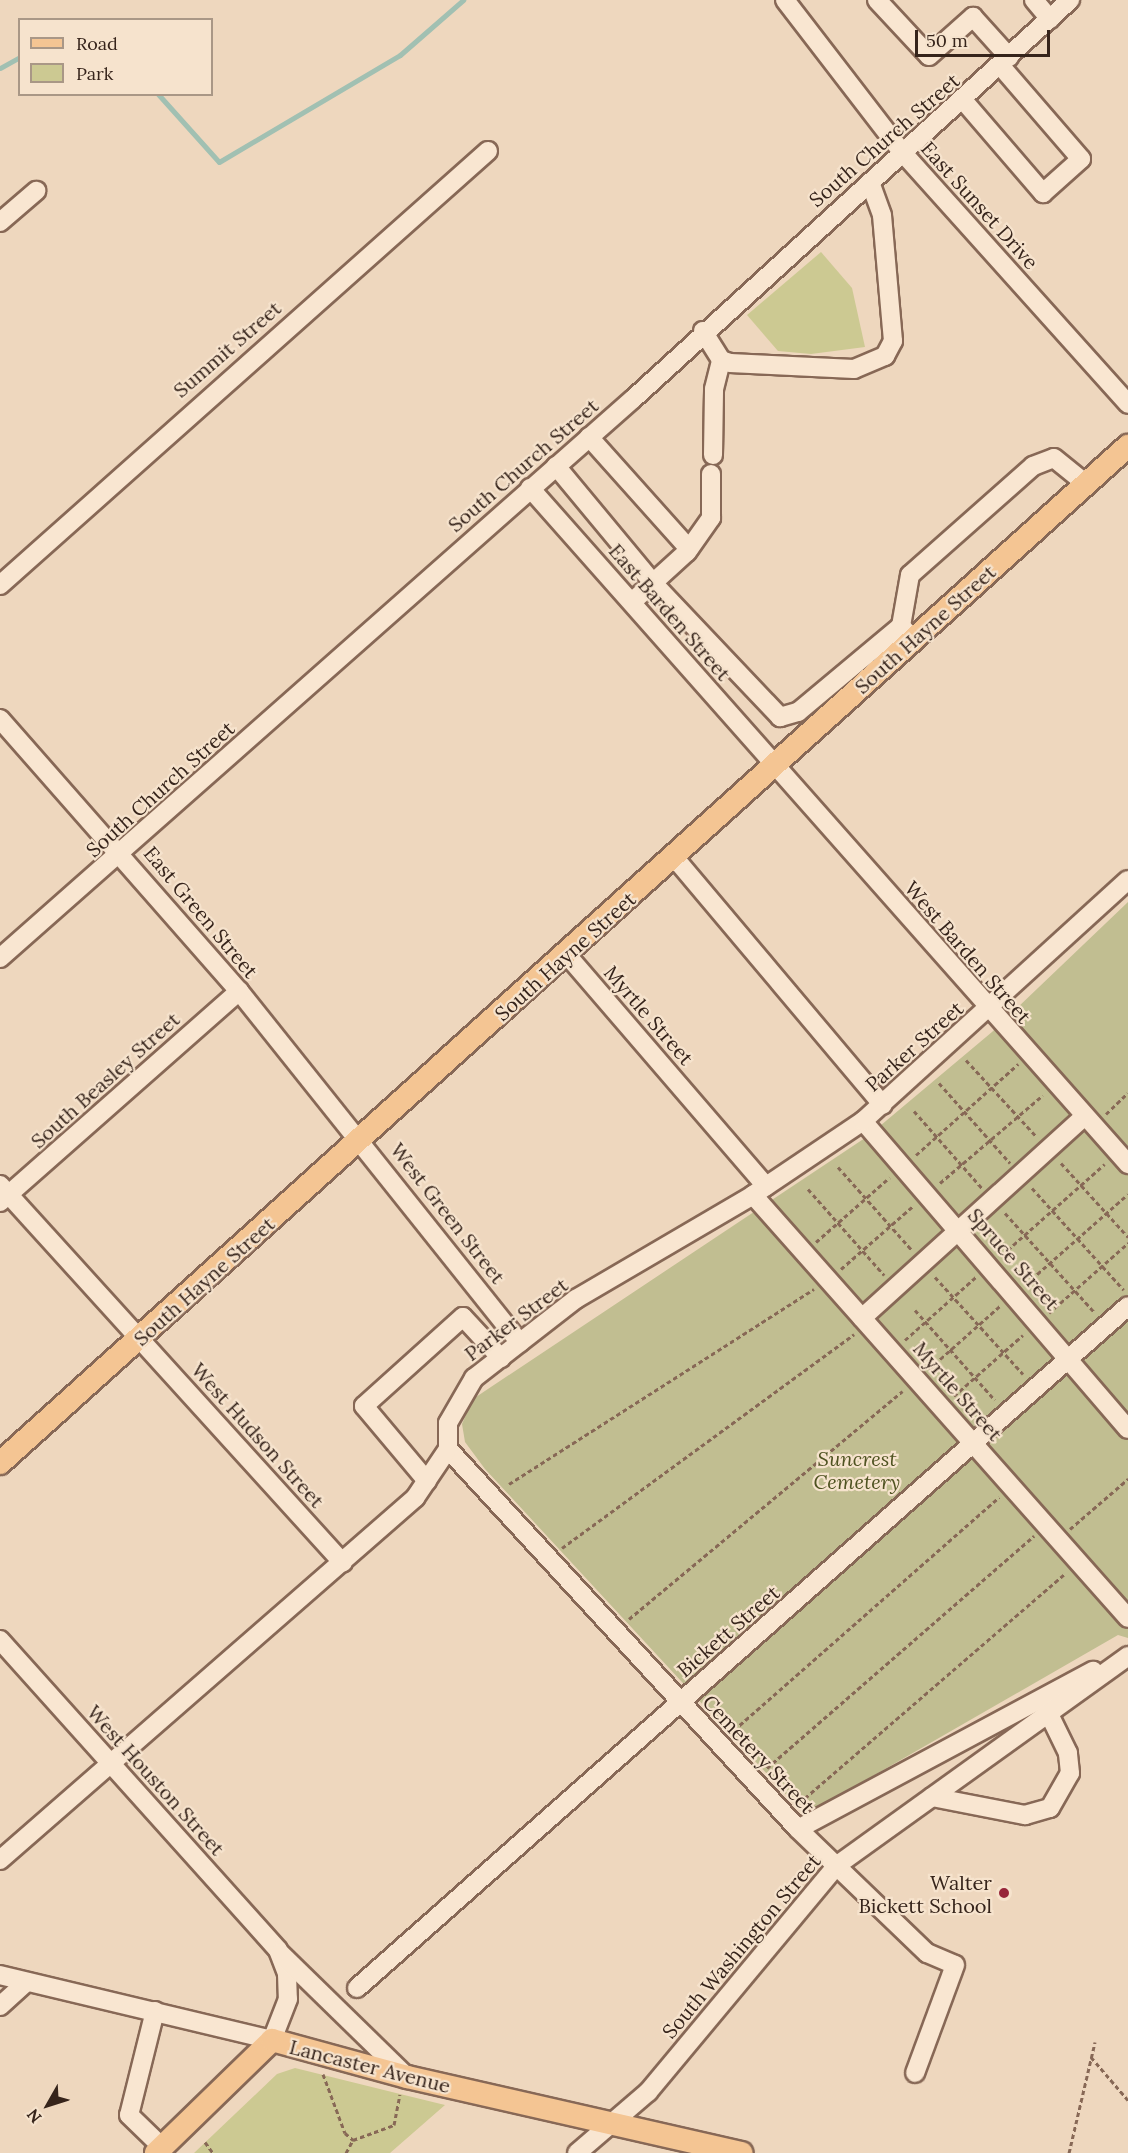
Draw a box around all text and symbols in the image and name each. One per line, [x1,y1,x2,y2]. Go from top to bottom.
legend [18,18,213,96]
scale bar [918,18,1053,56]
text: 50 m [926,29,968,52]
text: Road [76,32,118,55]
text: Park [76,62,113,85]
street label: South Church Street [804,68,964,212]
street label: East Sunset Drive [916,136,1044,274]
street label: Summit Street [168,296,286,402]
street label: South Church Street [443,393,603,537]
street label: East Barden Street [604,539,736,685]
street label: South Hayne Street [850,560,1000,698]
street label: South Church Street [81,716,239,862]
street label: East Green Street [139,841,263,983]
street label: West Barden Street [900,876,1036,1028]
street label: South Hayne Street [490,887,640,1025]
street label: Myrtle Street [599,961,699,1069]
street label: Parker Street [860,996,968,1096]
street label: South Beasley Street [26,1007,184,1153]
street label: West Green Street [386,1138,510,1288]
street label: Spruce Street [963,1203,1065,1315]
street label: South Hayne Street [129,1212,279,1350]
street label: Parker Street [460,1272,572,1366]
street label: Myrtle Street [908,1337,1008,1445]
street label: West Hudson Street [187,1358,329,1512]
park label: Suncrest Cemetery [814,1446,900,1493]
street label: Bickett Street [672,1580,784,1682]
street label: Cemetery Street [698,1690,820,1818]
street label: West Houston Street [82,1700,230,1860]
street label: South Washington Street [657,1849,825,2043]
place label: Walter Bickett School [858,1870,992,1917]
marker: Walter Bickett School [997,1886,1011,1900]
street label: Lancaster Avenue [287,2034,453,2098]
north arrow [18,2075,78,2135]
text: N [22,2105,46,2127]

